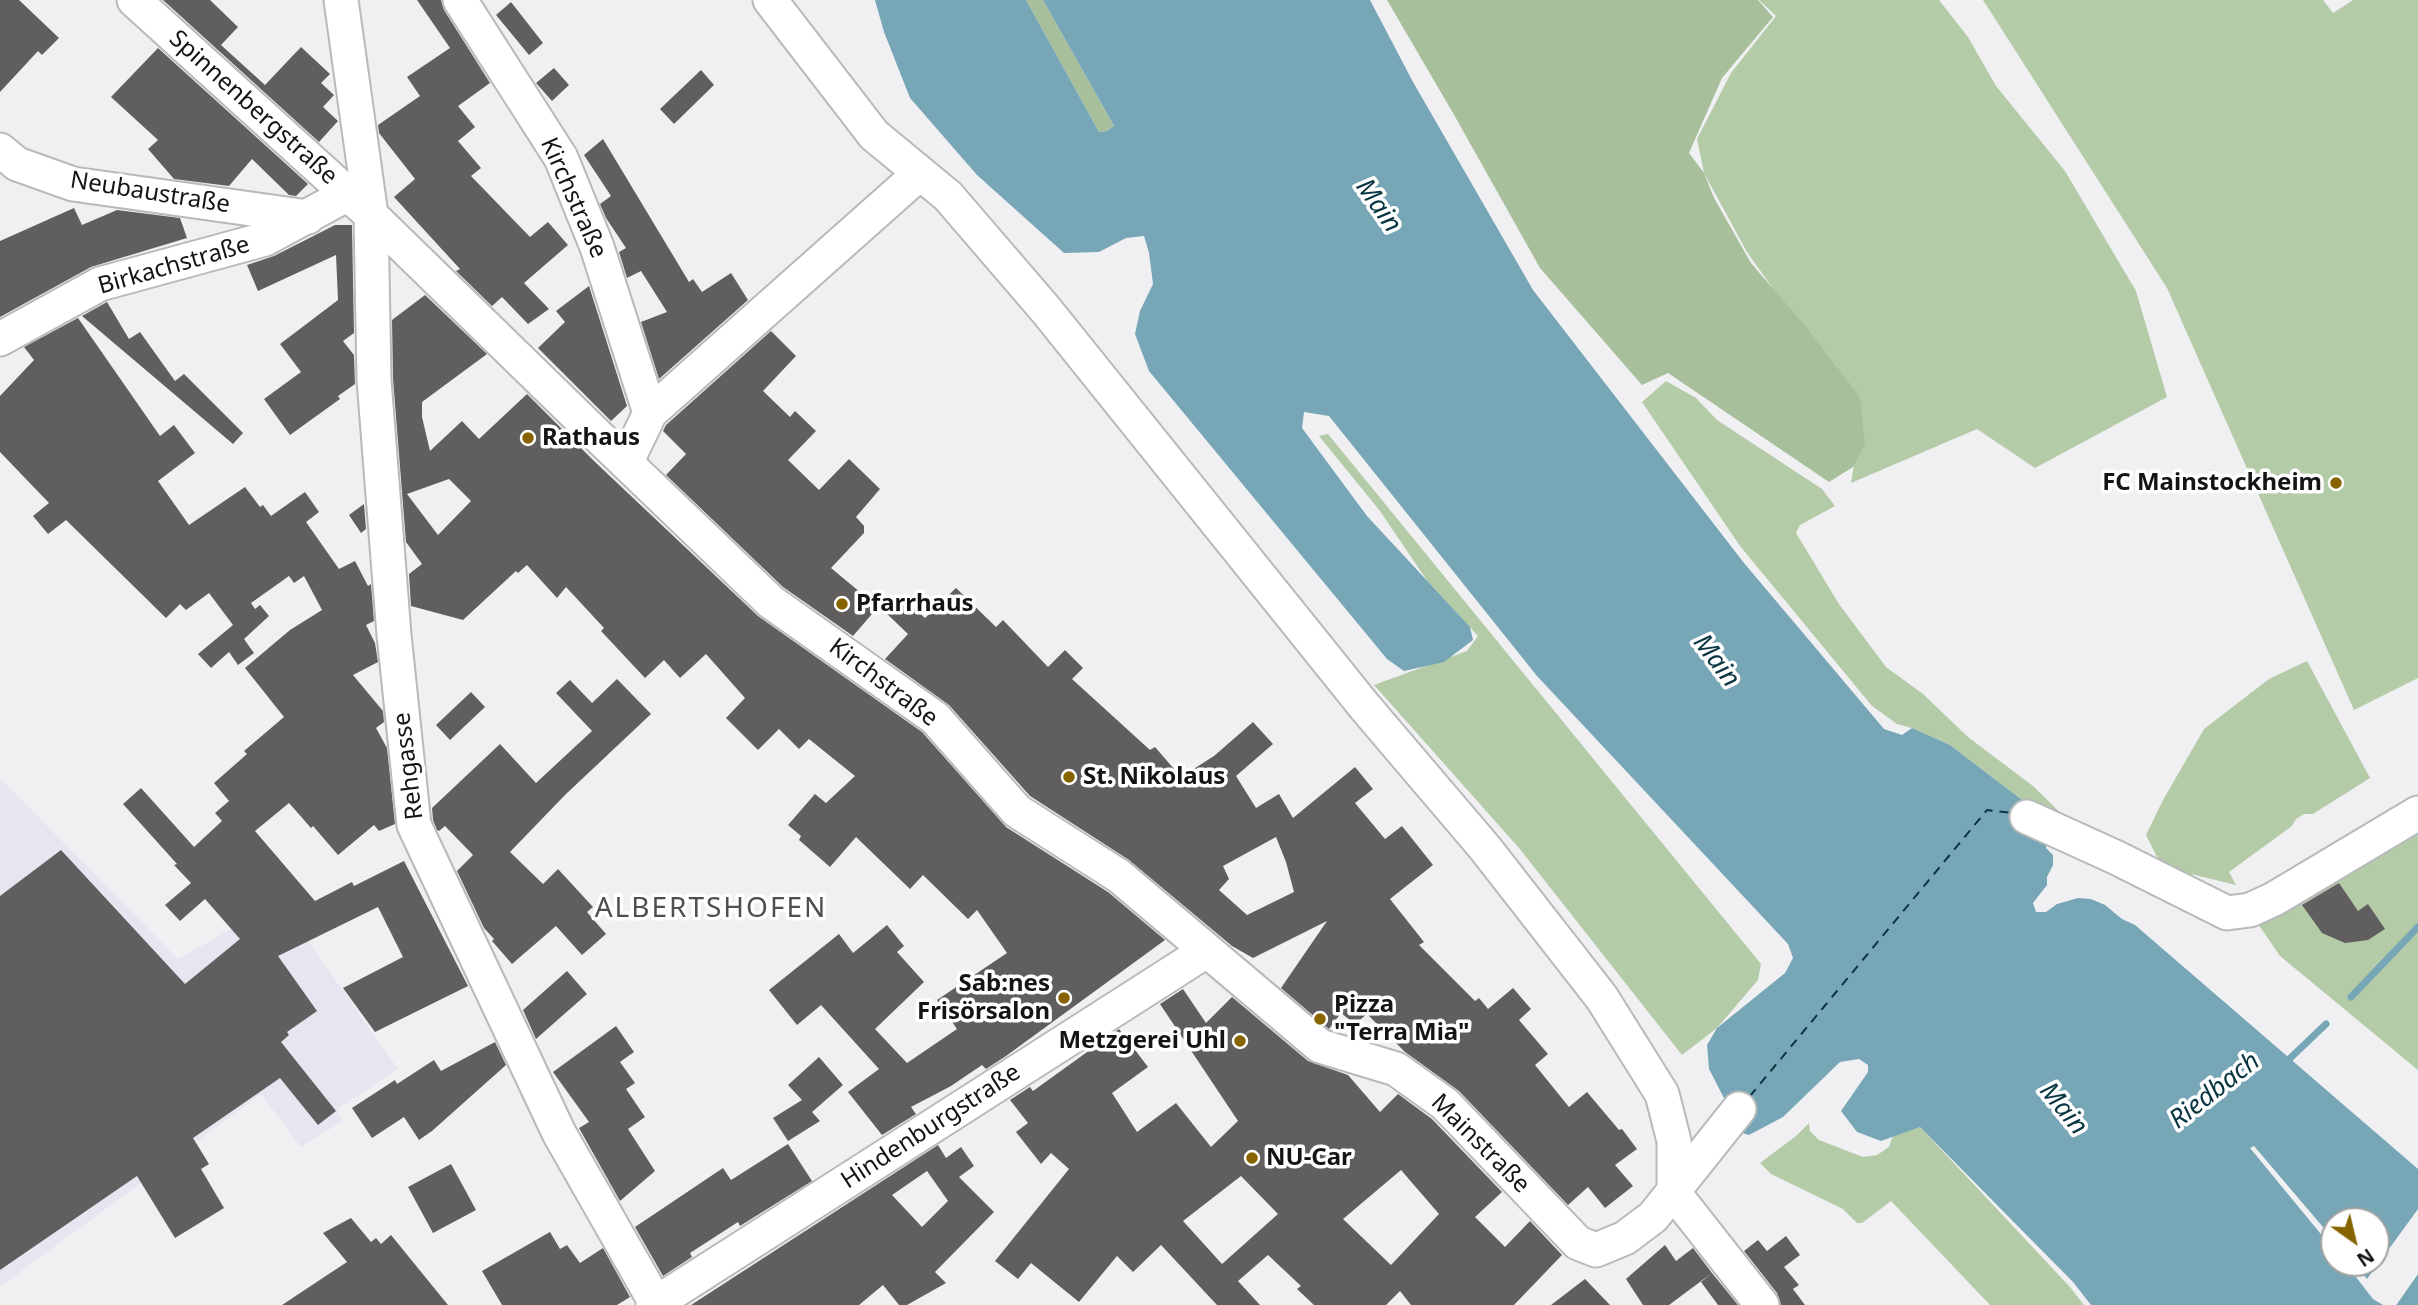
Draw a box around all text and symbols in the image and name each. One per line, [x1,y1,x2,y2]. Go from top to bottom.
street label: Spinnenbergstraße [163,25,343,191]
street label: Kirchstraße [534,133,612,263]
street label: Neubaustraße [68,166,232,220]
water label: Main [1348,173,1408,239]
street label: Birkachstraße [95,231,253,301]
place label: Rathaus [542,424,640,452]
marker: Rathaus [520,430,536,446]
place label: FC Mainstockheim [2102,469,2322,497]
marker: FC Mainstockheim [2328,475,2344,491]
place label: Pfarrhaus [856,590,974,618]
marker: Pfarrhaus [834,596,850,612]
water label: Main [1686,628,1746,694]
street label: Kirchstraße [823,633,943,733]
street label: Rehgasse [388,711,430,821]
place label: St. Nikolaus [1083,763,1225,791]
marker: St. Nikolaus [1061,769,1077,785]
district label: ALBERTSHOFEN [596,892,826,926]
place label: Sab:nes Frisörsalon [917,970,1050,1026]
marker: Sab:nes Frisörsalon [1056,990,1072,1006]
place label: Pizza "Terra Mia" [1334,991,1470,1047]
marker: Pizza "Terra Mia" [1312,1011,1328,1027]
place label: Metzgerei Uhl [1058,1027,1226,1055]
marker: Metzgerei Uhl [1232,1033,1248,1049]
water label: Riedbach [2164,1046,2266,1136]
street label: Hindenburgstraße [836,1058,1026,1196]
water label: Main [2033,1076,2093,1142]
street label: Mainstraße [1425,1089,1535,1199]
place label: NU-Car [1266,1144,1352,1172]
marker: NU-Car [1244,1150,1260,1166]
north arrow [2320,1207,2390,1277]
text: N [2352,1243,2379,1273]

